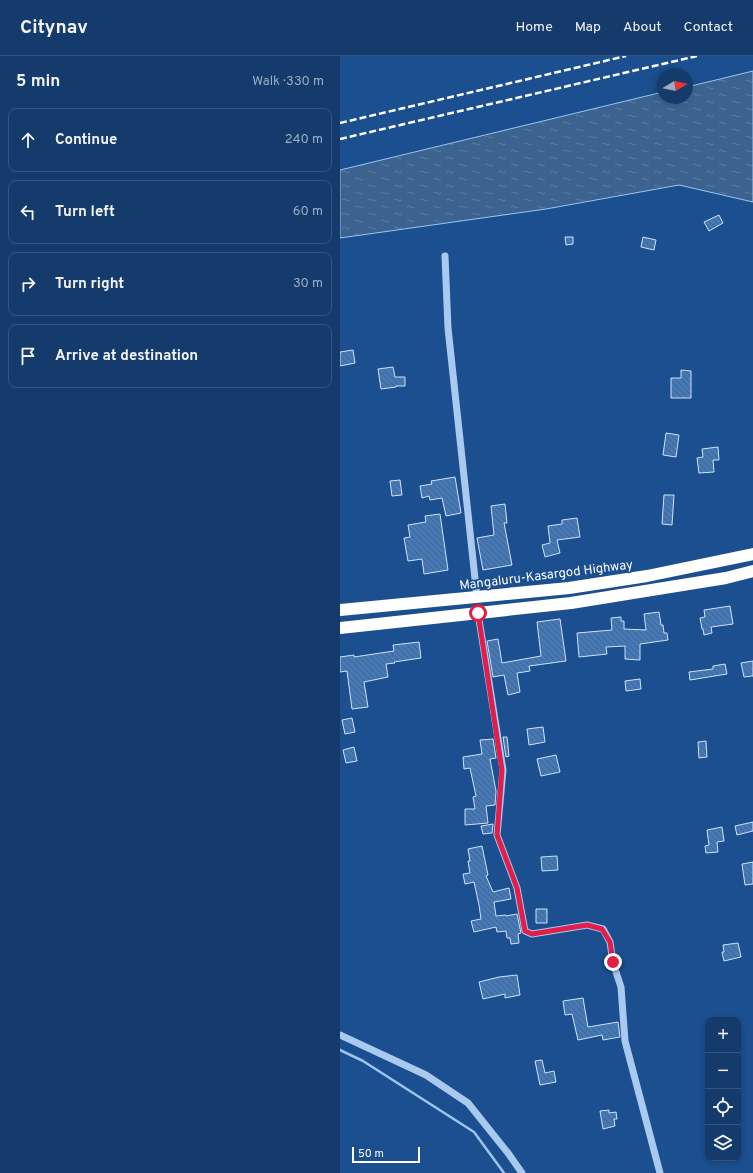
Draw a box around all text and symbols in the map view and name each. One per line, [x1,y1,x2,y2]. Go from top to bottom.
text: Citynav [20,16,88,40]
text: Home [516,19,553,36]
text: Map [575,19,601,36]
text: About [623,19,662,36]
text: Contact [684,19,733,36]
north arrow [657,68,693,104]
text: 5 min [16,71,60,93]
text: Walk · 330 m [252,74,324,90]
icon: ahead [17,129,39,151]
text: Continue [55,131,117,150]
text: 240 m [285,132,323,148]
icon: left [17,201,39,223]
text: Turn left [55,203,115,222]
text: 60 m [293,204,323,220]
icon: right [17,273,39,295]
text: Turn right [55,275,124,294]
text: 30 m [293,276,323,292]
icon: arrive [17,345,39,367]
text: Arrive at destination [55,347,198,366]
street label: Mangaluru-Kasargod Highway [459,557,634,595]
route start [469,604,487,622]
route end [604,953,622,971]
map controls [705,1017,741,1161]
button: + [705,1017,741,1053]
button: − [705,1053,741,1089]
button: locate [705,1089,741,1125]
button: layers [705,1125,741,1161]
scale bar [352,1145,420,1164]
text: 50 m [358,1147,384,1161]

